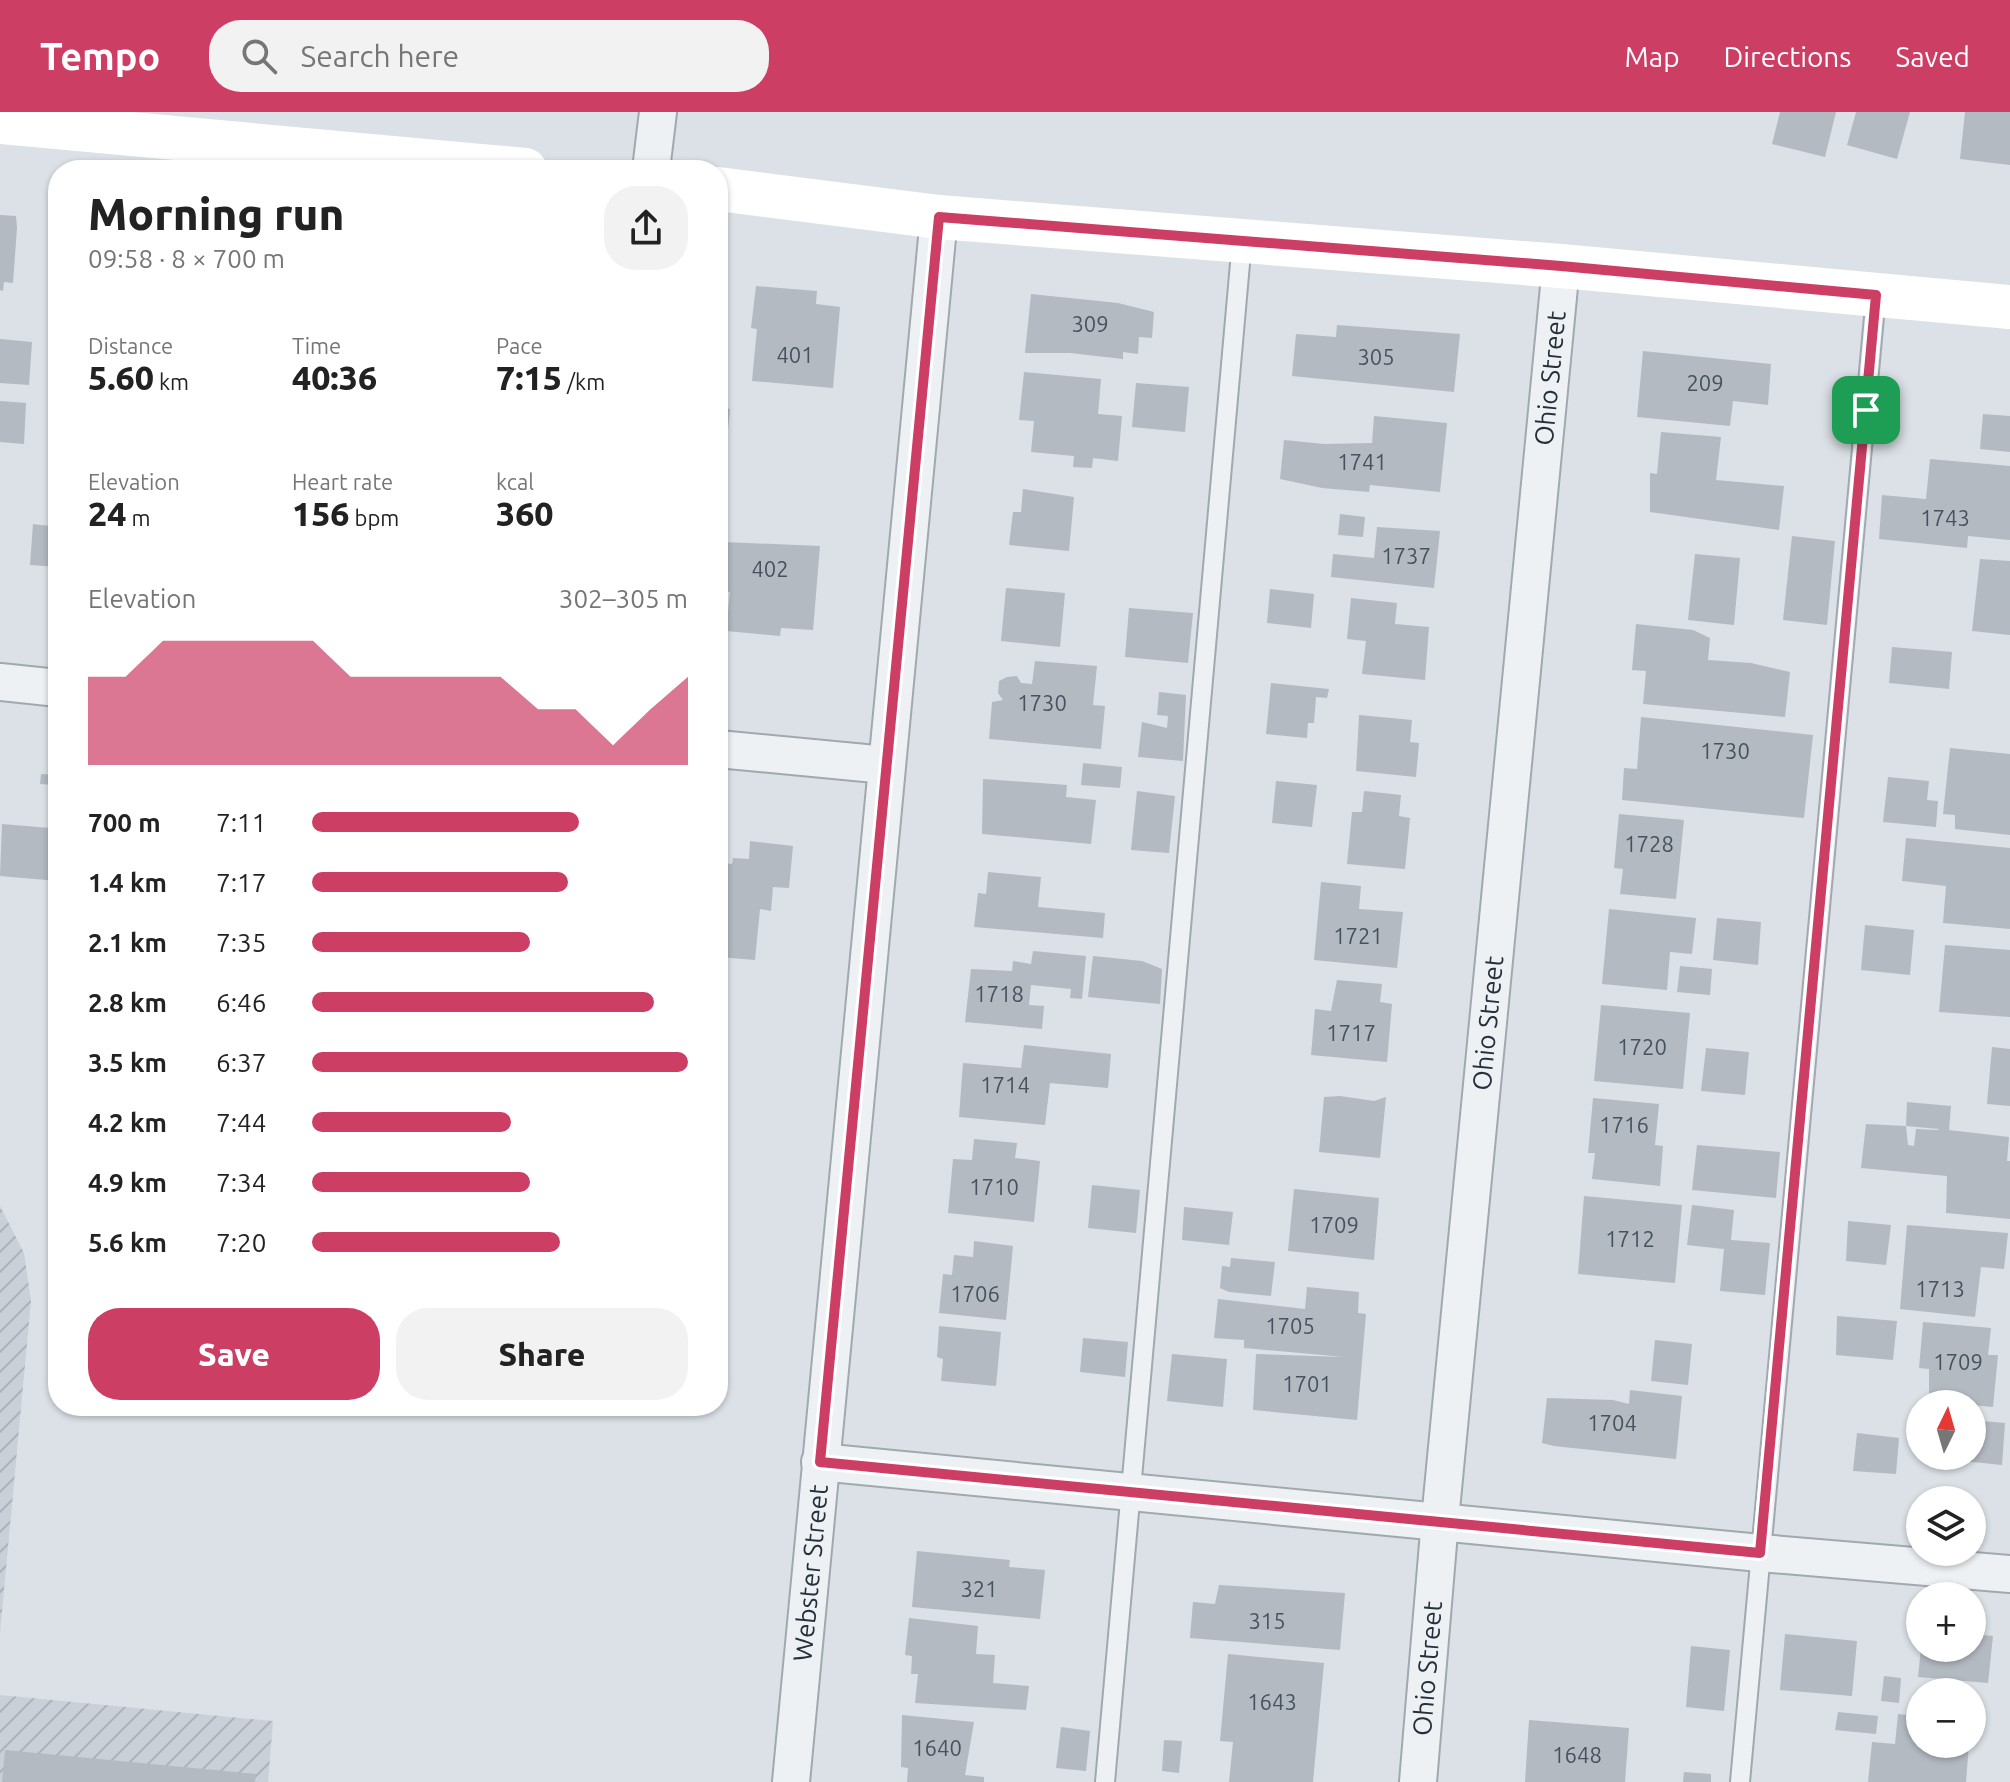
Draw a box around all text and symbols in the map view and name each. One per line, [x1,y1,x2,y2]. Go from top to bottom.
search box [209,20,769,92]
icon: search [237,34,281,78]
text: Tempo [40,35,161,77]
text: Search here [301,39,459,73]
text: Map [1624,41,1680,72]
text: Directions [1724,41,1851,72]
text: Saved [1895,41,1970,72]
button: share [604,186,688,270]
text: Morning run [88,189,344,238]
text: 09:58 · 8 × 700 m [88,244,285,273]
street label: Ohio Street [1529,310,1571,447]
house number: 309 [1071,311,1109,336]
text: Distance [88,333,173,358]
text: Time [292,333,341,358]
text: Pace [496,333,543,358]
house number: 401 [776,342,814,367]
house number: 305 [1357,344,1395,369]
text: 5.60 [88,358,154,396]
text: 40:36 [292,358,377,396]
text: 7:15 [496,358,562,396]
text: km [154,369,189,394]
text: /km [562,369,605,394]
house number: 209 [1686,370,1724,395]
pin [1832,376,1900,444]
icon: arrive [1844,388,1888,432]
house number: 1741 [1337,449,1387,474]
text: Elevation [88,469,180,494]
text: Heart rate [292,469,393,494]
text: kcal [496,469,534,494]
text: 24 [88,494,126,532]
text: 156 [292,494,350,532]
text: 360 [496,494,554,532]
text: m [126,505,150,530]
text: bpm [350,505,399,530]
house number: 1743 [1920,505,1970,530]
house number: 1737 [1381,543,1431,568]
house number: 402 [751,556,789,581]
text: Elevation [88,584,196,613]
text: 302–305 m [559,584,688,613]
house number: 1730 [1017,690,1067,715]
house number: 1730 [1700,738,1750,763]
text: 700 m [88,808,161,837]
text: 7:11 [216,808,266,837]
house number: 1728 [1624,831,1674,856]
text: 1.4 km [88,868,167,897]
text: 7:17 [216,868,266,897]
house number: 1721 [1333,923,1383,948]
text: 2.1 km [88,928,167,957]
text: 7:35 [216,928,266,957]
street label: Ohio Street [1467,955,1508,1092]
house number: 1718 [974,981,1024,1006]
text: 2.8 km [88,988,167,1017]
text: 6:46 [216,988,266,1017]
house number: 1717 [1326,1020,1376,1045]
house number: 1720 [1617,1034,1667,1059]
text: 3.5 km [88,1048,167,1077]
text: 6:37 [216,1048,266,1077]
house number: 1714 [980,1072,1030,1097]
text: 4.2 km [88,1108,167,1137]
text: 7:44 [216,1108,266,1137]
house number: 1716 [1599,1112,1649,1137]
text: 4.9 km [88,1168,167,1197]
text: 7:34 [216,1168,266,1197]
house number: 1710 [969,1174,1019,1199]
house number: 1709 [1309,1212,1359,1237]
house number: 1712 [1605,1226,1655,1251]
text: 5.6 km [88,1228,167,1257]
text: 7:20 [216,1228,266,1257]
house number: 1713 [1915,1276,1965,1301]
house number: 1706 [950,1281,1000,1306]
button: Save [88,1308,380,1400]
button: Share [396,1308,688,1400]
house number: 1705 [1265,1313,1315,1338]
house number: 1709 [1933,1349,1983,1374]
house number: 1701 [1282,1371,1332,1396]
north arrow [1906,1390,1986,1470]
map controls [1906,1390,1986,1758]
house number: 1704 [1587,1410,1637,1435]
street label: Webster Street [787,1483,833,1663]
button: layers [1906,1486,1986,1566]
house number: 321 [960,1576,998,1601]
button: + [1906,1582,1986,1662]
street label: Ohio Street [1407,1600,1447,1737]
house number: 315 [1248,1608,1286,1633]
button: − [1906,1678,1986,1758]
house number: 1643 [1247,1689,1297,1714]
house number: 1640 [912,1735,962,1760]
house number: 1648 [1552,1742,1602,1767]

